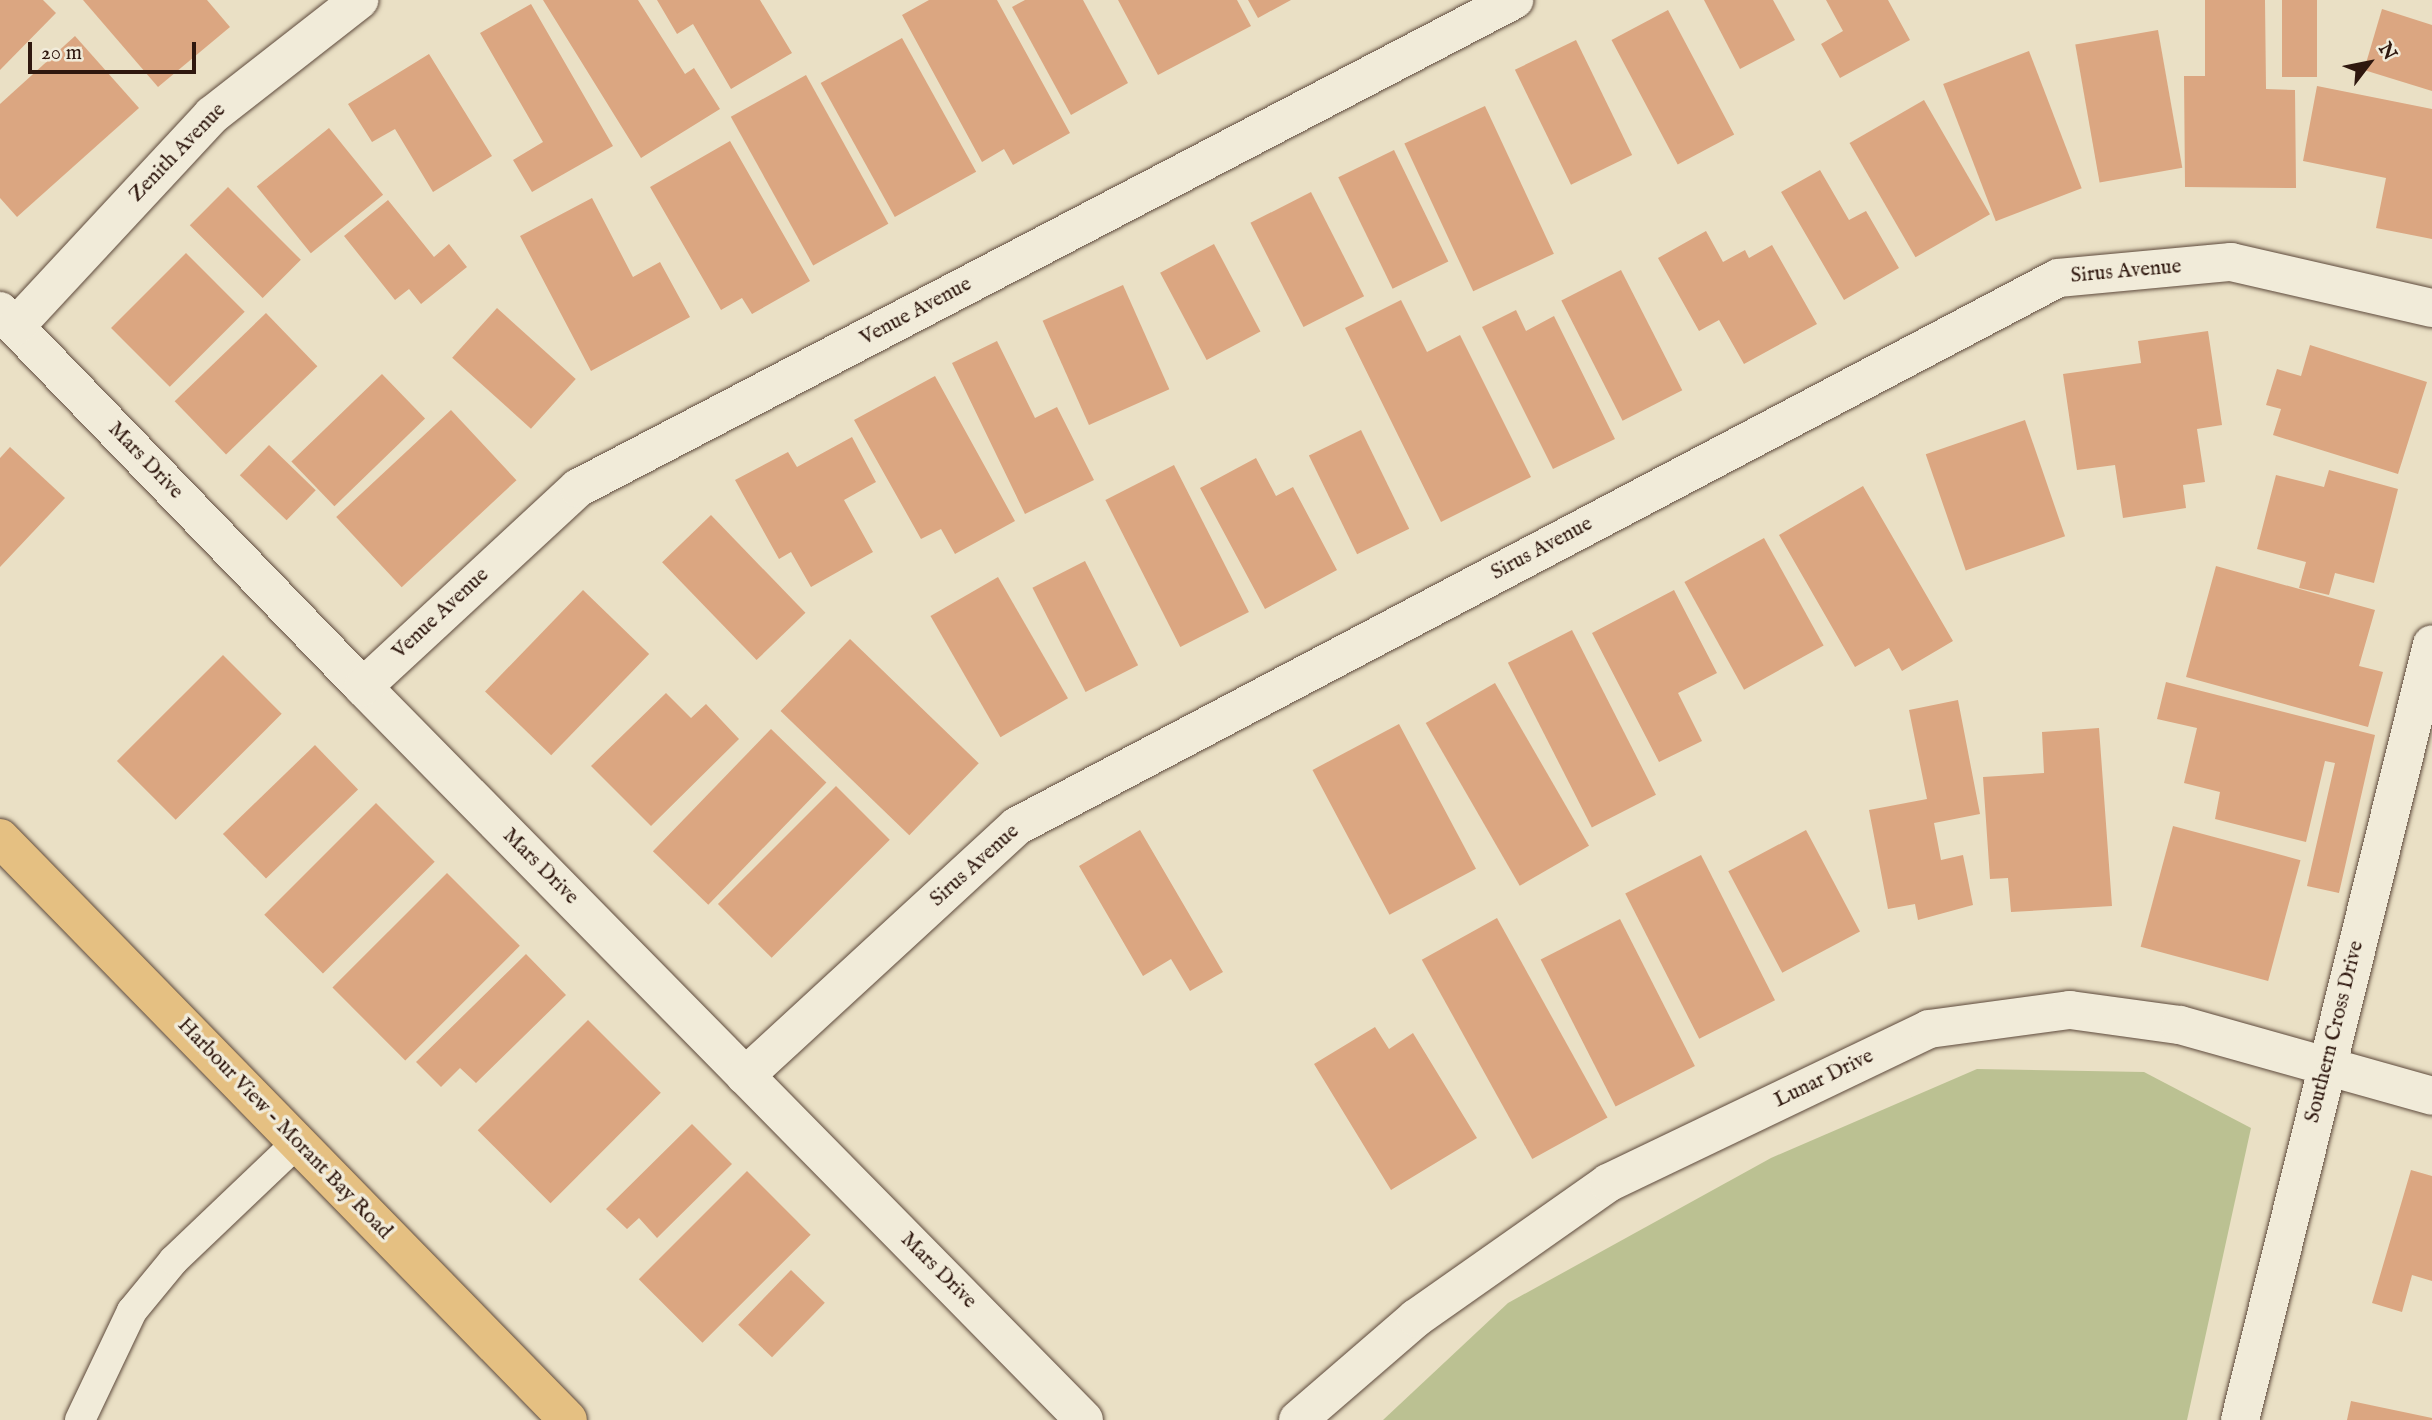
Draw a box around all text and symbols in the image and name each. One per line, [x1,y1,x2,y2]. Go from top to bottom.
scale bar [32,28,200,72]
north arrow [2334,28,2404,98]
text: N [2372,39,2401,65]
text: 20 m [41,40,82,67]
street label: Zenith Avenue [124,98,232,208]
street label: Sirus Avenue [2070,255,2182,289]
street label: Venue Avenue [856,272,976,352]
street label: Mars Drive [102,417,188,505]
street label: Sirus Avenue [1487,512,1597,586]
street label: Venue Avenue [388,563,494,665]
street label: Sirus Avenue [925,819,1025,913]
street label: Mars Drive [497,824,583,910]
street label: Southern Cross Drive [2300,938,2370,1126]
street label: Harbour View - Morant Bay Road [172,1013,396,1245]
street label: Lunar Drive [1770,1044,1878,1114]
street label: Mars Drive [895,1228,981,1314]

